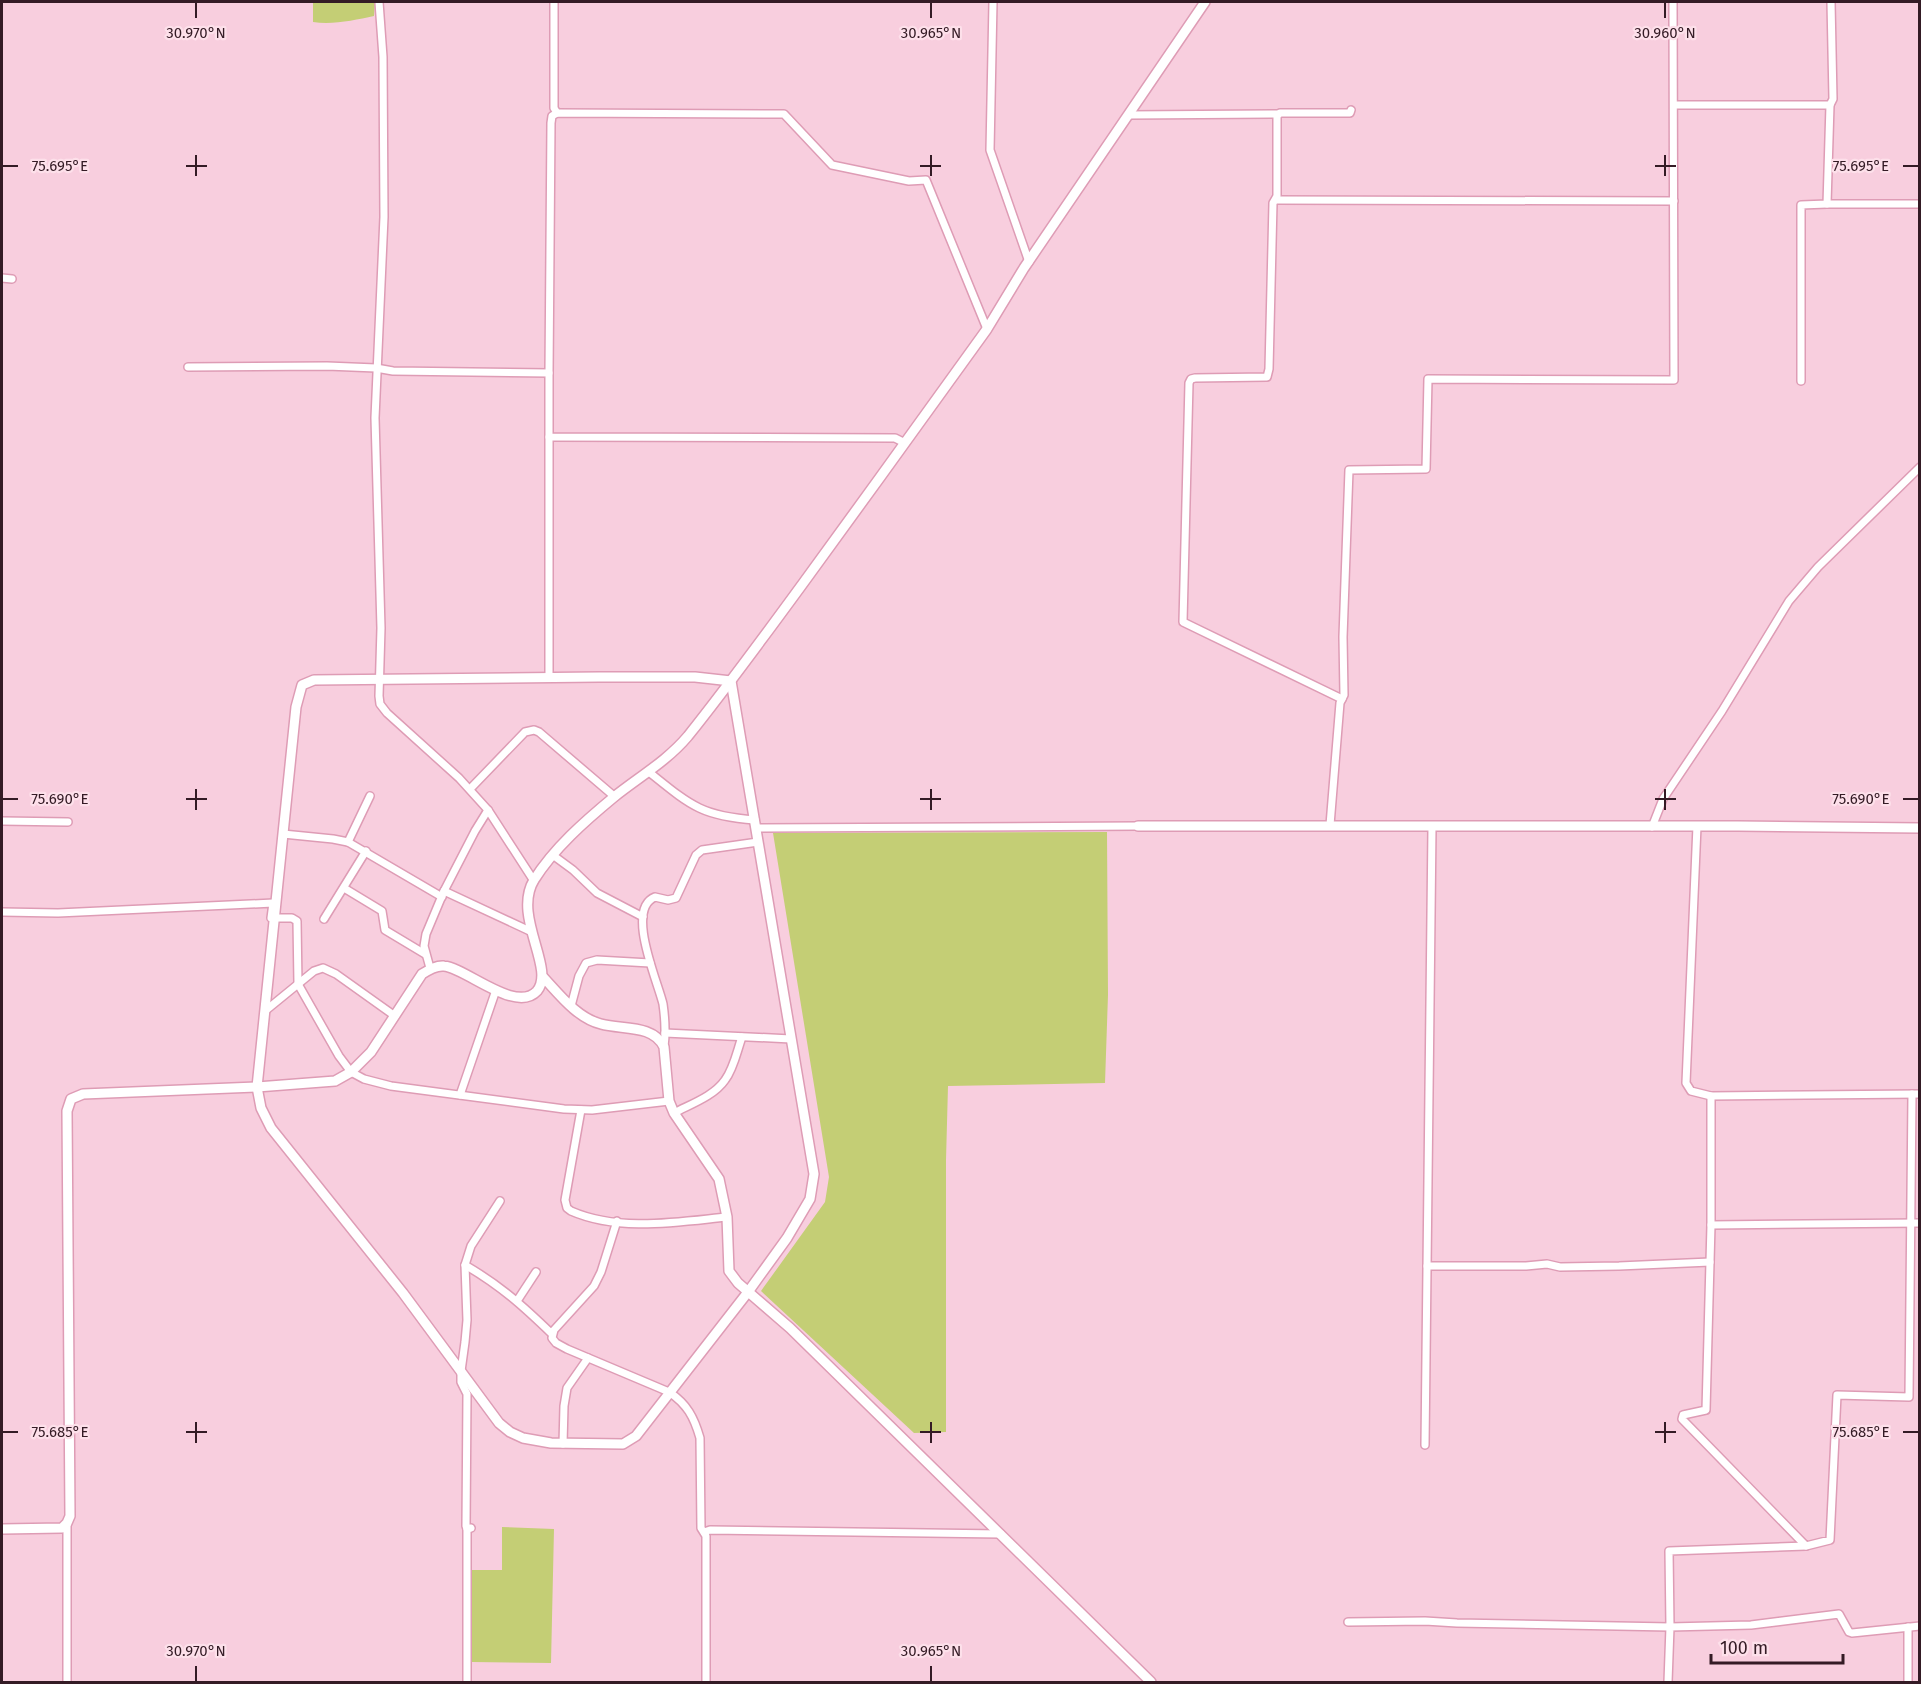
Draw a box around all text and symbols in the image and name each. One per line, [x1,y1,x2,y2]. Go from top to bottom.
text: 30.970°N [166,24,226,42]
text: 30.965°N [901,24,961,42]
text: 30.960°N [1634,24,1696,42]
text: 75.695°E [32,157,88,175]
text: 75.695°E [1833,157,1889,175]
text: 75.690°E [31,790,89,808]
text: 75.690°E [1832,790,1890,808]
text: 75.685°E [32,1423,88,1441]
text: 75.685°E [1833,1423,1889,1441]
scale bar [1711,1627,1843,1665]
text: 100 m [1720,1637,1768,1659]
text: 30.970°N [166,1642,226,1660]
text: 30.965°N [901,1642,961,1660]

